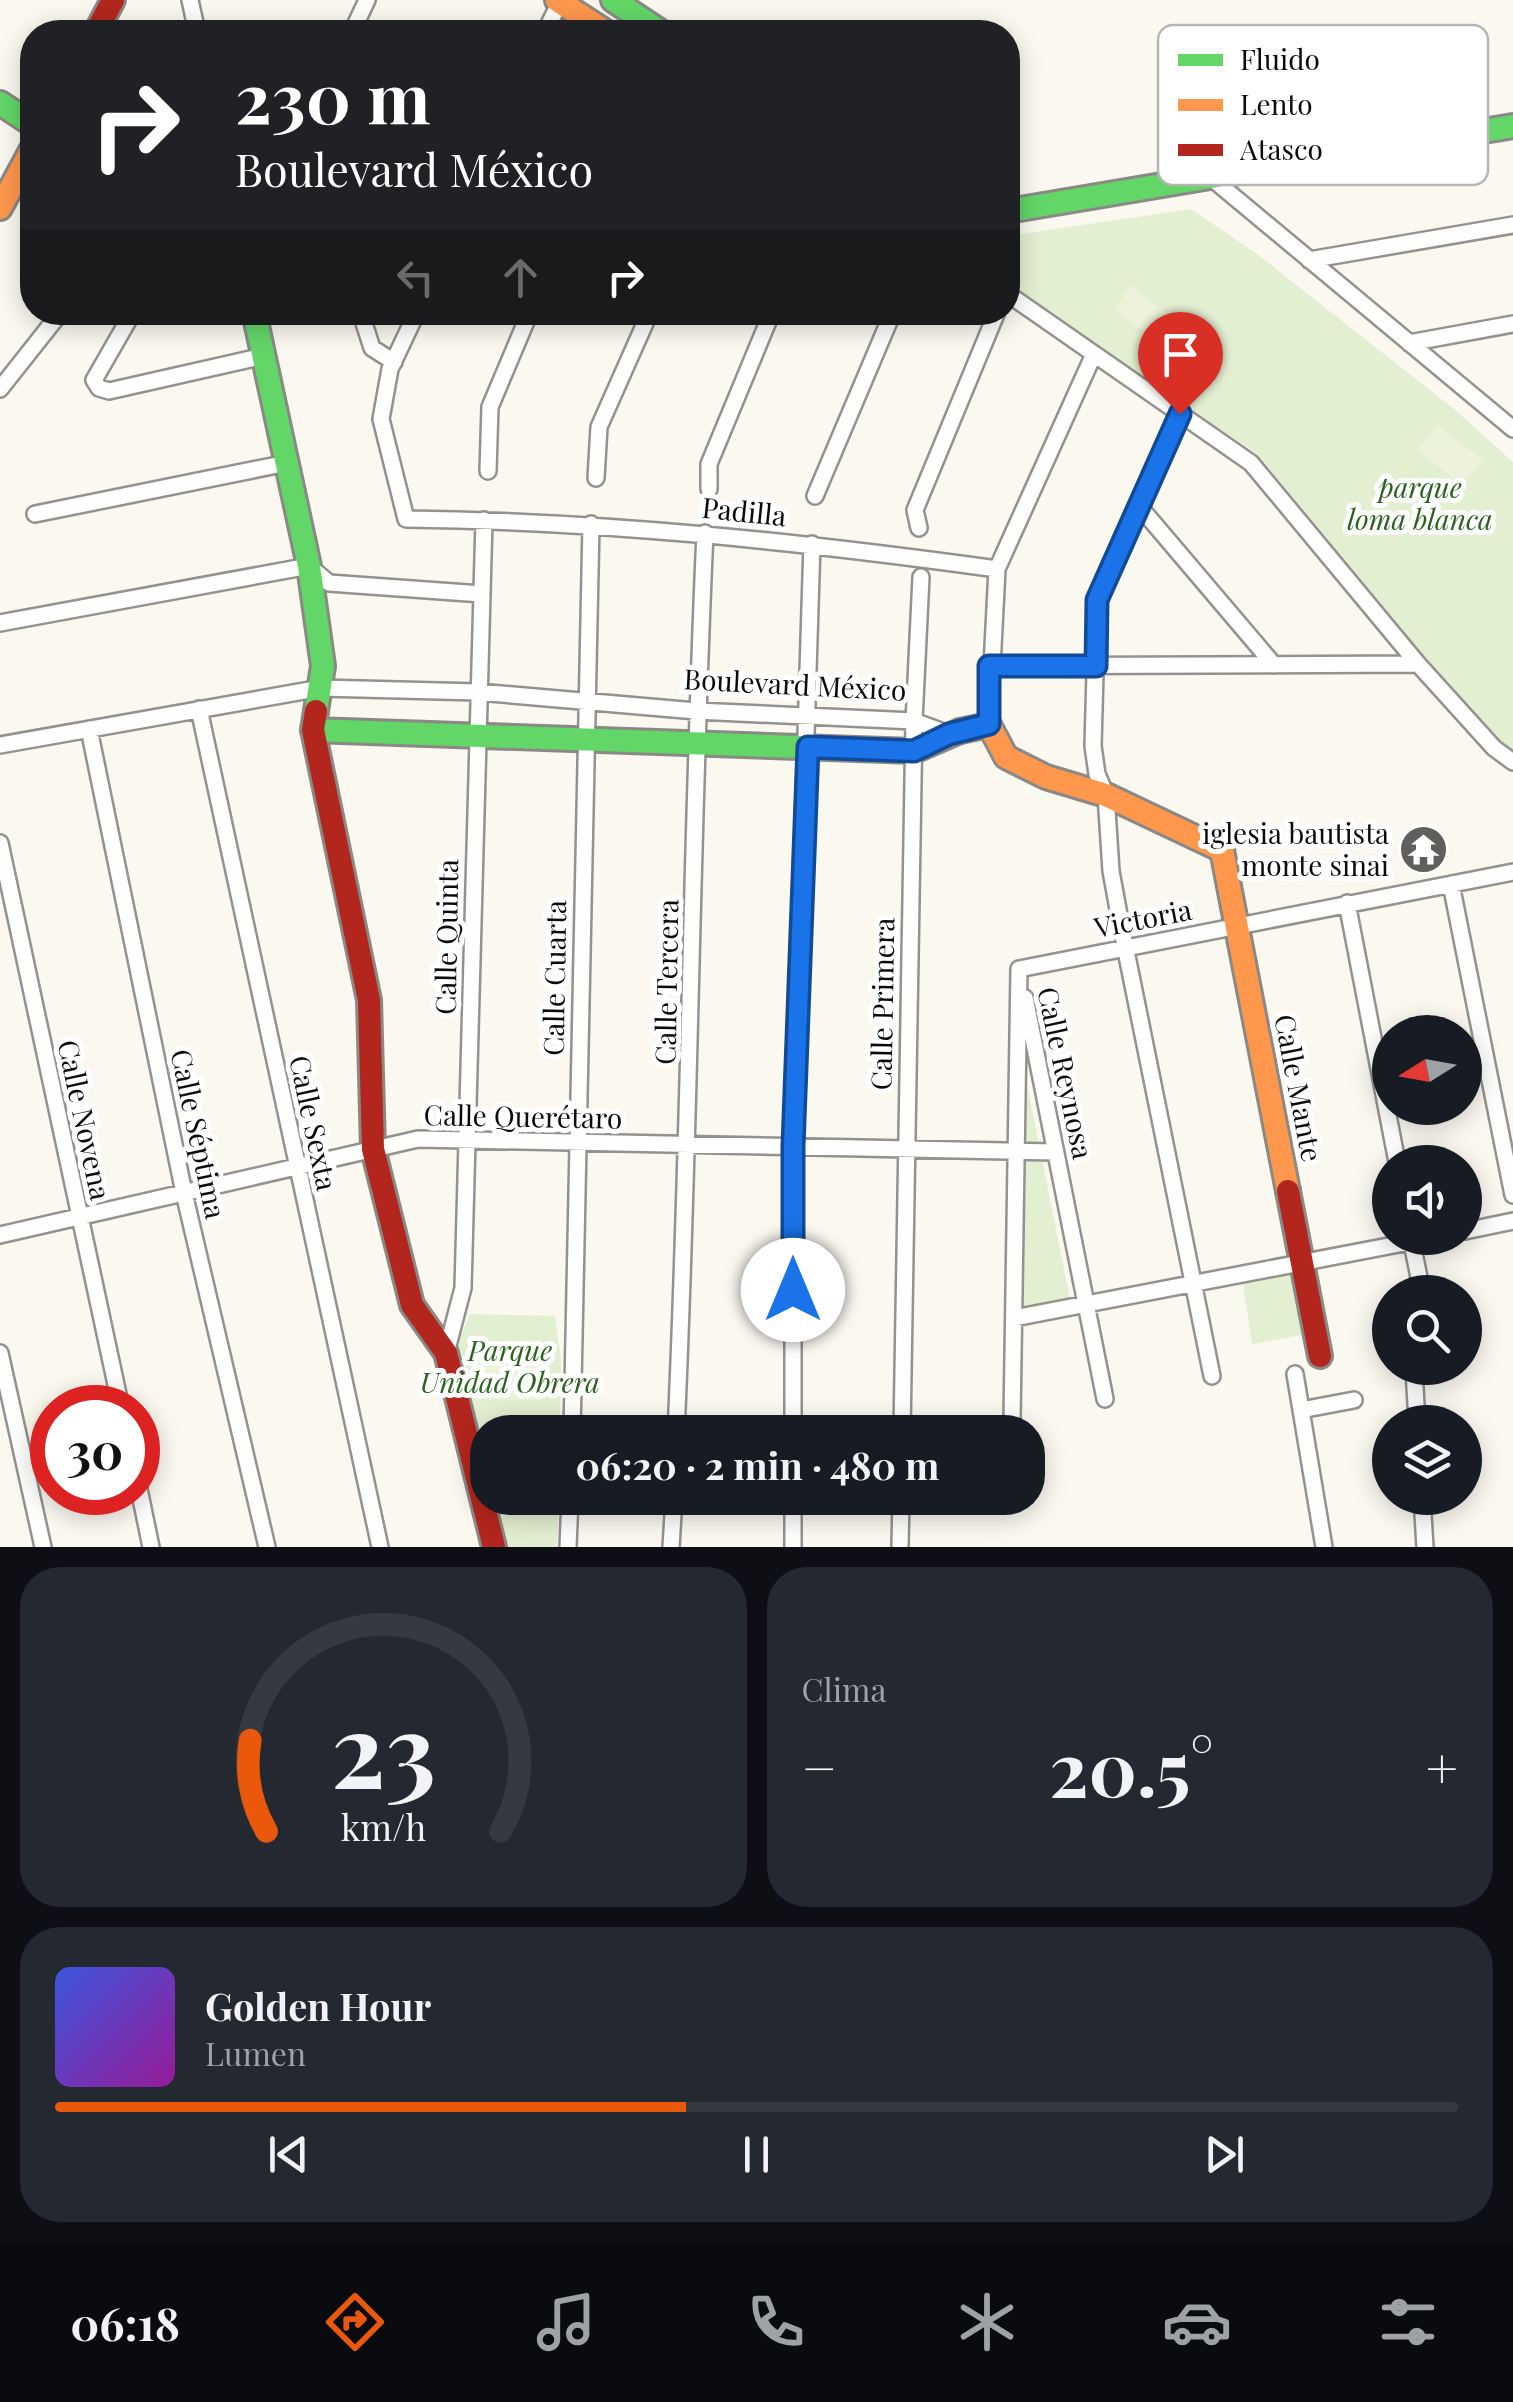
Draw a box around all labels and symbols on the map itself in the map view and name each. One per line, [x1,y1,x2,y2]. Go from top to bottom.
legend [1158,25,1488,185]
text: Fluido [1240,40,1320,77]
text: Lento [1240,85,1313,122]
text: Atasco [1239,130,1323,167]
pin [1138,312,1223,415]
park label: parque loma blanca [1347,468,1493,537]
street label: Padilla [700,488,788,533]
street label: Boulevard México [683,659,907,708]
place label: iglesia bautista monte sinai [1202,814,1389,883]
temple icon: iglesia bautista monte sinai [1398,824,1450,876]
street label: Calle Quinta [426,859,465,1015]
street label: Victoria [1090,890,1195,945]
street label: Calle Tercera [646,899,685,1065]
street label: Calle Cuarta [534,900,573,1056]
street label: Calle Primera [861,917,902,1091]
street label: Calle Reynosa [1030,983,1103,1162]
street label: Calle Mante [1267,1011,1332,1164]
north arrow [1372,1015,1482,1125]
street label: Calle Novena [50,1036,120,1203]
street label: Calle Séptima [163,1045,236,1222]
street label: Calle Sexta [282,1052,347,1194]
street label: Calle Querétaro [423,1095,623,1136]
position arrow [741,1238,845,1342]
park label: Parque Unidad Obrera [420,1331,600,1400]
speed limit sign: 30 [30,1385,160,1515]

